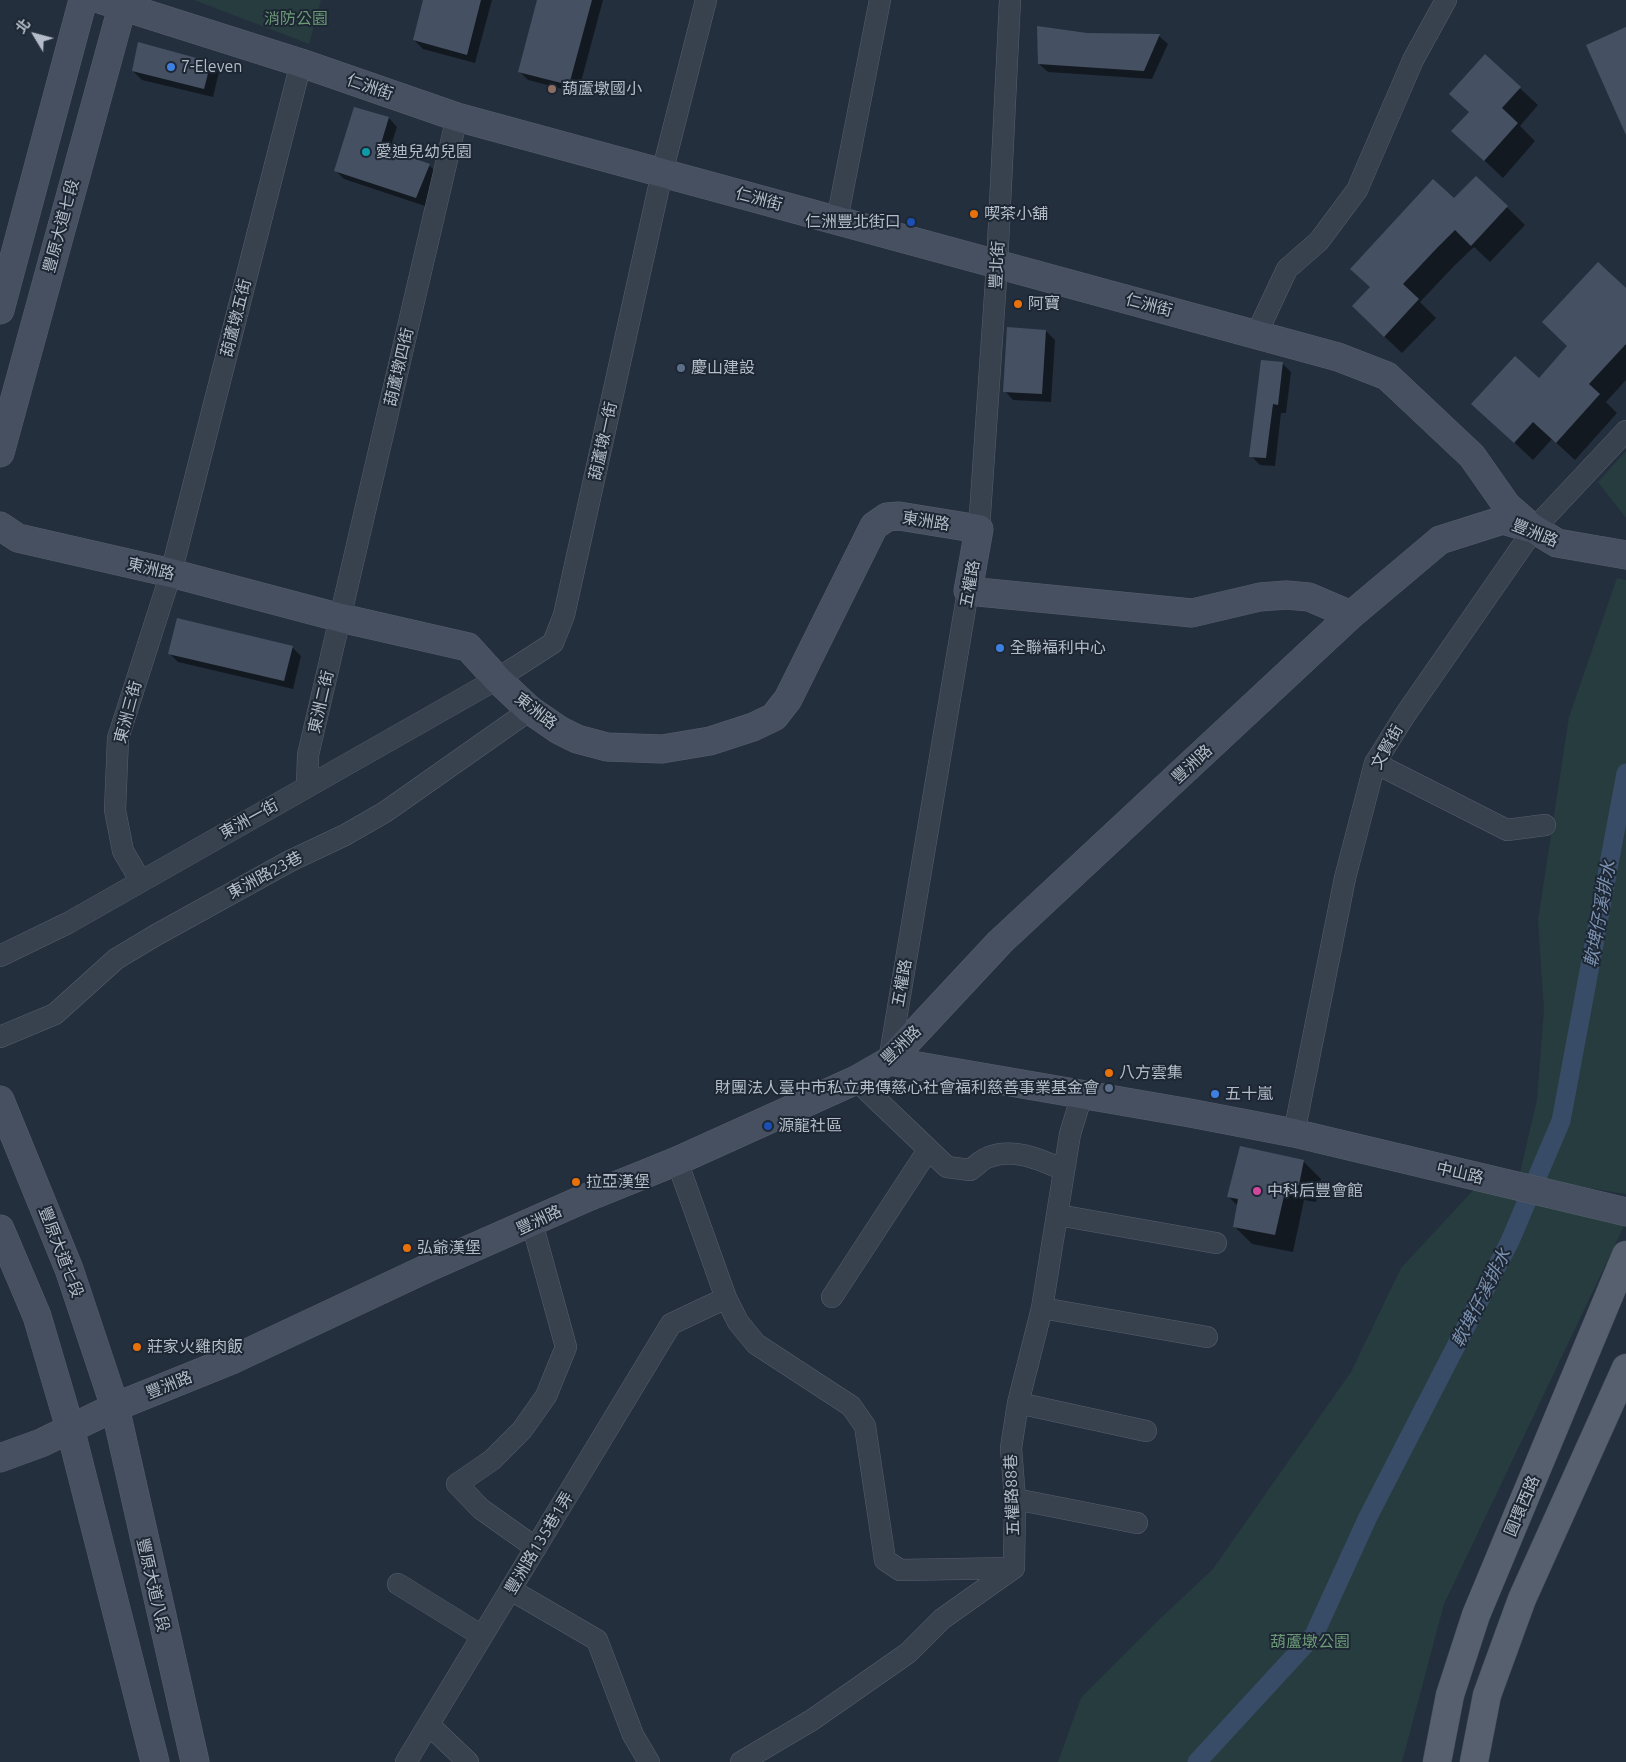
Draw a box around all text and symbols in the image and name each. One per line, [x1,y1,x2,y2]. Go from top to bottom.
park label: 消防公園 [264,9,328,29]
north arrow [10,10,60,60]
text: 北 [12,16,34,36]
place label: 7-Eleven [181,57,242,77]
marker: 7-Eleven [165,61,177,73]
street label: 仁洲街 [344,70,396,104]
place label: 葫蘆墩國小 [562,79,642,99]
marker: 葫蘆墩國小 [546,83,558,95]
place label: 愛迪兒幼兒園 [376,142,472,162]
marker: 愛迪兒幼兒園 [360,146,372,158]
street label: 豐原大道七段 [39,177,83,275]
street label: 仁洲街 [733,184,785,214]
place label: 喫茶小舖 [984,204,1048,224]
marker: 喫茶小舖 [968,208,980,220]
place label: 仁洲豐北街口 [805,212,901,232]
marker: 仁洲豐北街口 [905,216,917,228]
street label: 豐北街 [986,241,1008,289]
street label: 葫蘆墩五街 [217,277,255,359]
street label: 仁洲街 [1123,290,1175,320]
place label: 阿寶 [1028,294,1060,314]
marker: 阿寶 [1012,298,1024,310]
street label: 葫蘆墩四街 [381,326,417,408]
place label: 慶山建設 [691,358,755,378]
marker: 慶山建設 [675,362,687,374]
street label: 葫蘆墩一街 [585,400,621,482]
street label: 東洲路 [901,508,951,534]
street label: 豐洲路 [1509,515,1561,551]
street label: 東洲路 [125,554,177,584]
street label: 五權路 [956,559,984,609]
place label: 全聯福利中心 [1010,638,1106,658]
marker: 全聯福利中心 [994,642,1006,654]
street label: 東洲二街 [304,669,338,735]
street label: 東洲三街 [110,679,146,745]
street label: 東洲路 [511,689,561,733]
street label: 文賢街 [1367,721,1407,773]
street label: 豐洲路 [1168,741,1216,787]
street label: 東洲一街 [216,795,282,843]
street label: 東洲路23巷 [224,847,306,903]
water label: 軟埤仔溪排水 [1580,859,1620,969]
street label: 五權路 [888,958,916,1008]
street label: 豐洲路 [877,1021,925,1069]
place label: 八方雲集 [1119,1063,1183,1083]
marker: 八方雲集 [1103,1067,1115,1079]
place label: 財團法人臺中市私立弗傳慈心社會福利慈善事業基金會 [715,1078,1099,1098]
marker: 財團法人臺中市私立弗傳慈心社會福利慈善事業基金會 [1103,1082,1115,1094]
place label: 五十嵐 [1225,1084,1273,1104]
marker: 五十嵐 [1209,1088,1221,1100]
place label: 源龍社區 [778,1116,842,1136]
marker: 源龍社區 [762,1120,774,1132]
street label: 中山路 [1434,1158,1486,1188]
place label: 拉亞漢堡 [586,1172,650,1192]
marker: 拉亞漢堡 [570,1176,582,1188]
place label: 中科后豐會館 [1267,1181,1363,1201]
marker: 中科后豐會館 [1251,1185,1263,1197]
street label: 豐洲路 [513,1201,565,1239]
street label: 豐原大道七段 [35,1204,87,1300]
place label: 弘爺漢堡 [417,1238,481,1258]
marker: 弘爺漢堡 [401,1242,413,1254]
water label: 軟埤仔溪排水 [1447,1245,1515,1351]
place label: 莊家火雞肉飯 [147,1337,243,1357]
marker: 莊家火雞肉飯 [131,1341,143,1353]
street label: 豐洲路 [143,1367,195,1403]
street label: 五權路88巷 [1001,1454,1023,1536]
street label: 圓環西路 [1501,1473,1543,1539]
street label: 豐洲路135巷1弄 [501,1488,577,1598]
street label: 豐原大道八段 [133,1536,173,1634]
park label: 葫蘆墩公園 [1270,1632,1350,1652]

